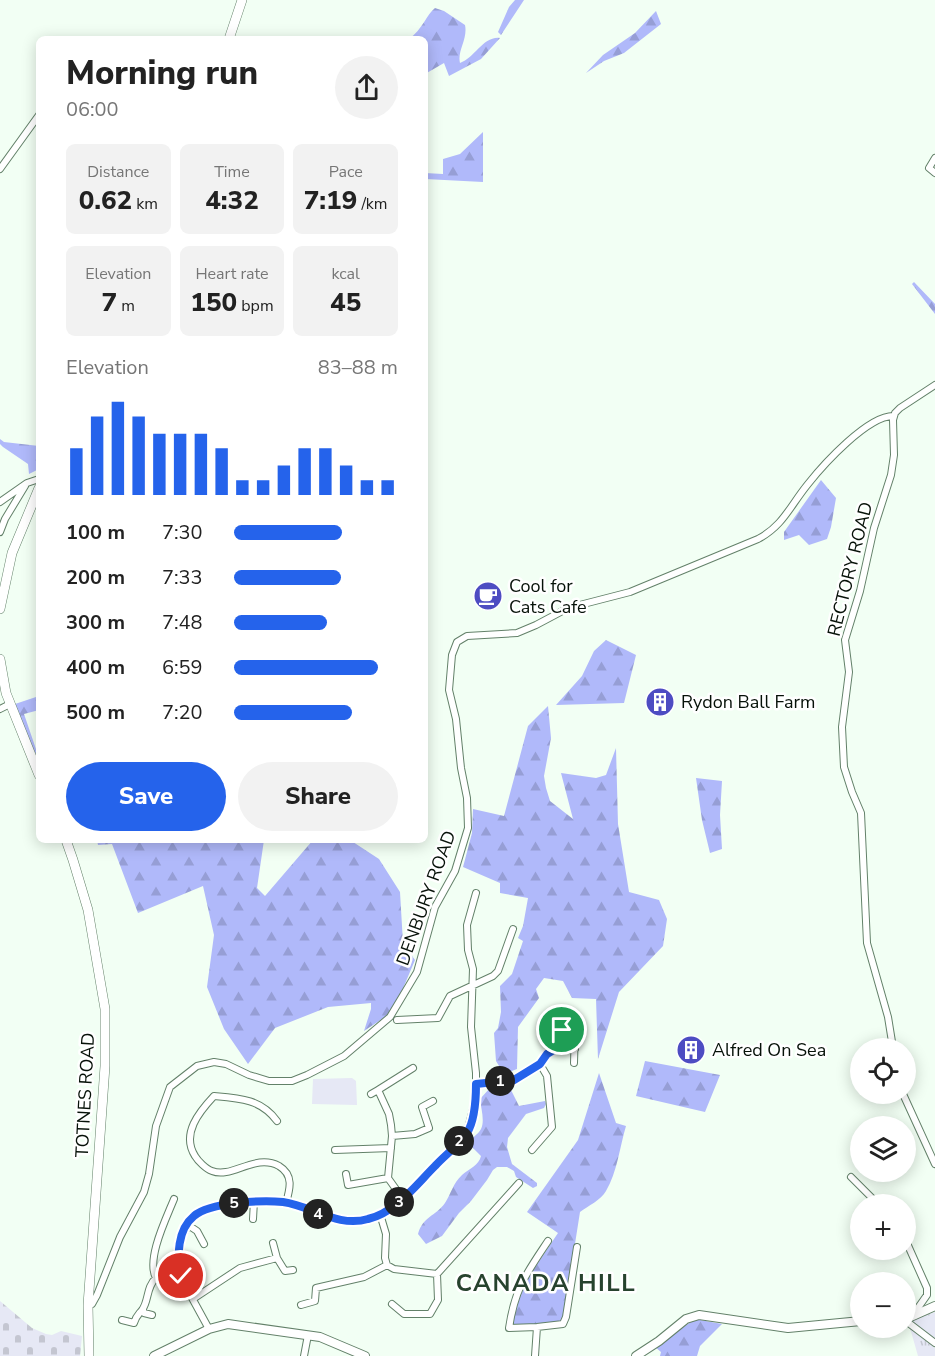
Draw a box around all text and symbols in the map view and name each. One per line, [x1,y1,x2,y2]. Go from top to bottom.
text: Morning run [66,51,258,96]
button: share [335,56,398,119]
text: 06:00 [66,96,119,123]
text: Distance [87,161,149,183]
text: Time [214,161,250,183]
text: Pace [329,161,363,183]
text: 0.62 [79,183,132,218]
text: 4:32 [205,183,259,218]
text: 7:19 [304,183,357,218]
text: km [132,193,158,215]
text: /km [357,193,388,215]
text: Elevation [85,263,151,285]
text: Heart rate [195,263,269,285]
text: kcal [331,263,360,285]
text: 7 [102,285,117,320]
text: 150 [190,285,237,320]
text: 45 [330,285,361,320]
text: m [117,295,135,317]
text: bpm [237,295,274,317]
text: Elevation [66,354,149,381]
text: 83–88 m [318,354,398,381]
street label: RECTORY ROAD [822,499,878,639]
text: 100 m [66,519,125,546]
text: 7:30 [162,519,203,546]
text: 200 m [66,564,125,591]
text: 7:33 [162,564,203,591]
place label: Cool for Cats Cafe [509,574,587,619]
cafe icon: Cool for Cats Cafe [472,580,504,612]
text: 300 m [66,609,125,636]
text: 7:48 [162,609,203,636]
text: 400 m [66,654,125,681]
text: 6:59 [162,654,203,681]
building icon: Rydon Ball Farm [644,686,676,718]
place label: Rydon Ball Farm [681,690,815,714]
text: 500 m [66,699,125,726]
text: 7:20 [162,699,203,726]
button: Save [66,762,226,831]
button: Share [238,762,398,831]
street label: DENBURY ROAD [390,827,462,969]
pin [536,1004,587,1055]
icon: arrive [545,1013,578,1046]
street label: TOTNES ROAD [70,1032,100,1158]
building icon: Alfred On Sea [675,1034,707,1066]
place label: Alfred On Sea [712,1038,826,1062]
map controls [850,1038,916,1338]
button: locate [850,1038,916,1104]
pin: 1 [485,1066,515,1096]
text: 1 [495,1070,505,1092]
button: layers [850,1116,916,1182]
pin: 2 [444,1126,474,1156]
text: 2 [454,1130,464,1152]
pin: 3 [384,1187,414,1217]
pin: 5 [219,1188,249,1218]
text: 3 [394,1191,404,1213]
text: 5 [229,1192,239,1214]
button: + [850,1194,916,1260]
pin: 4 [303,1199,333,1229]
text: 4 [313,1203,323,1225]
pin [155,1250,206,1301]
icon: check [164,1259,197,1292]
district label: CANADA HILL [456,1267,636,1299]
button: − [850,1272,916,1338]

